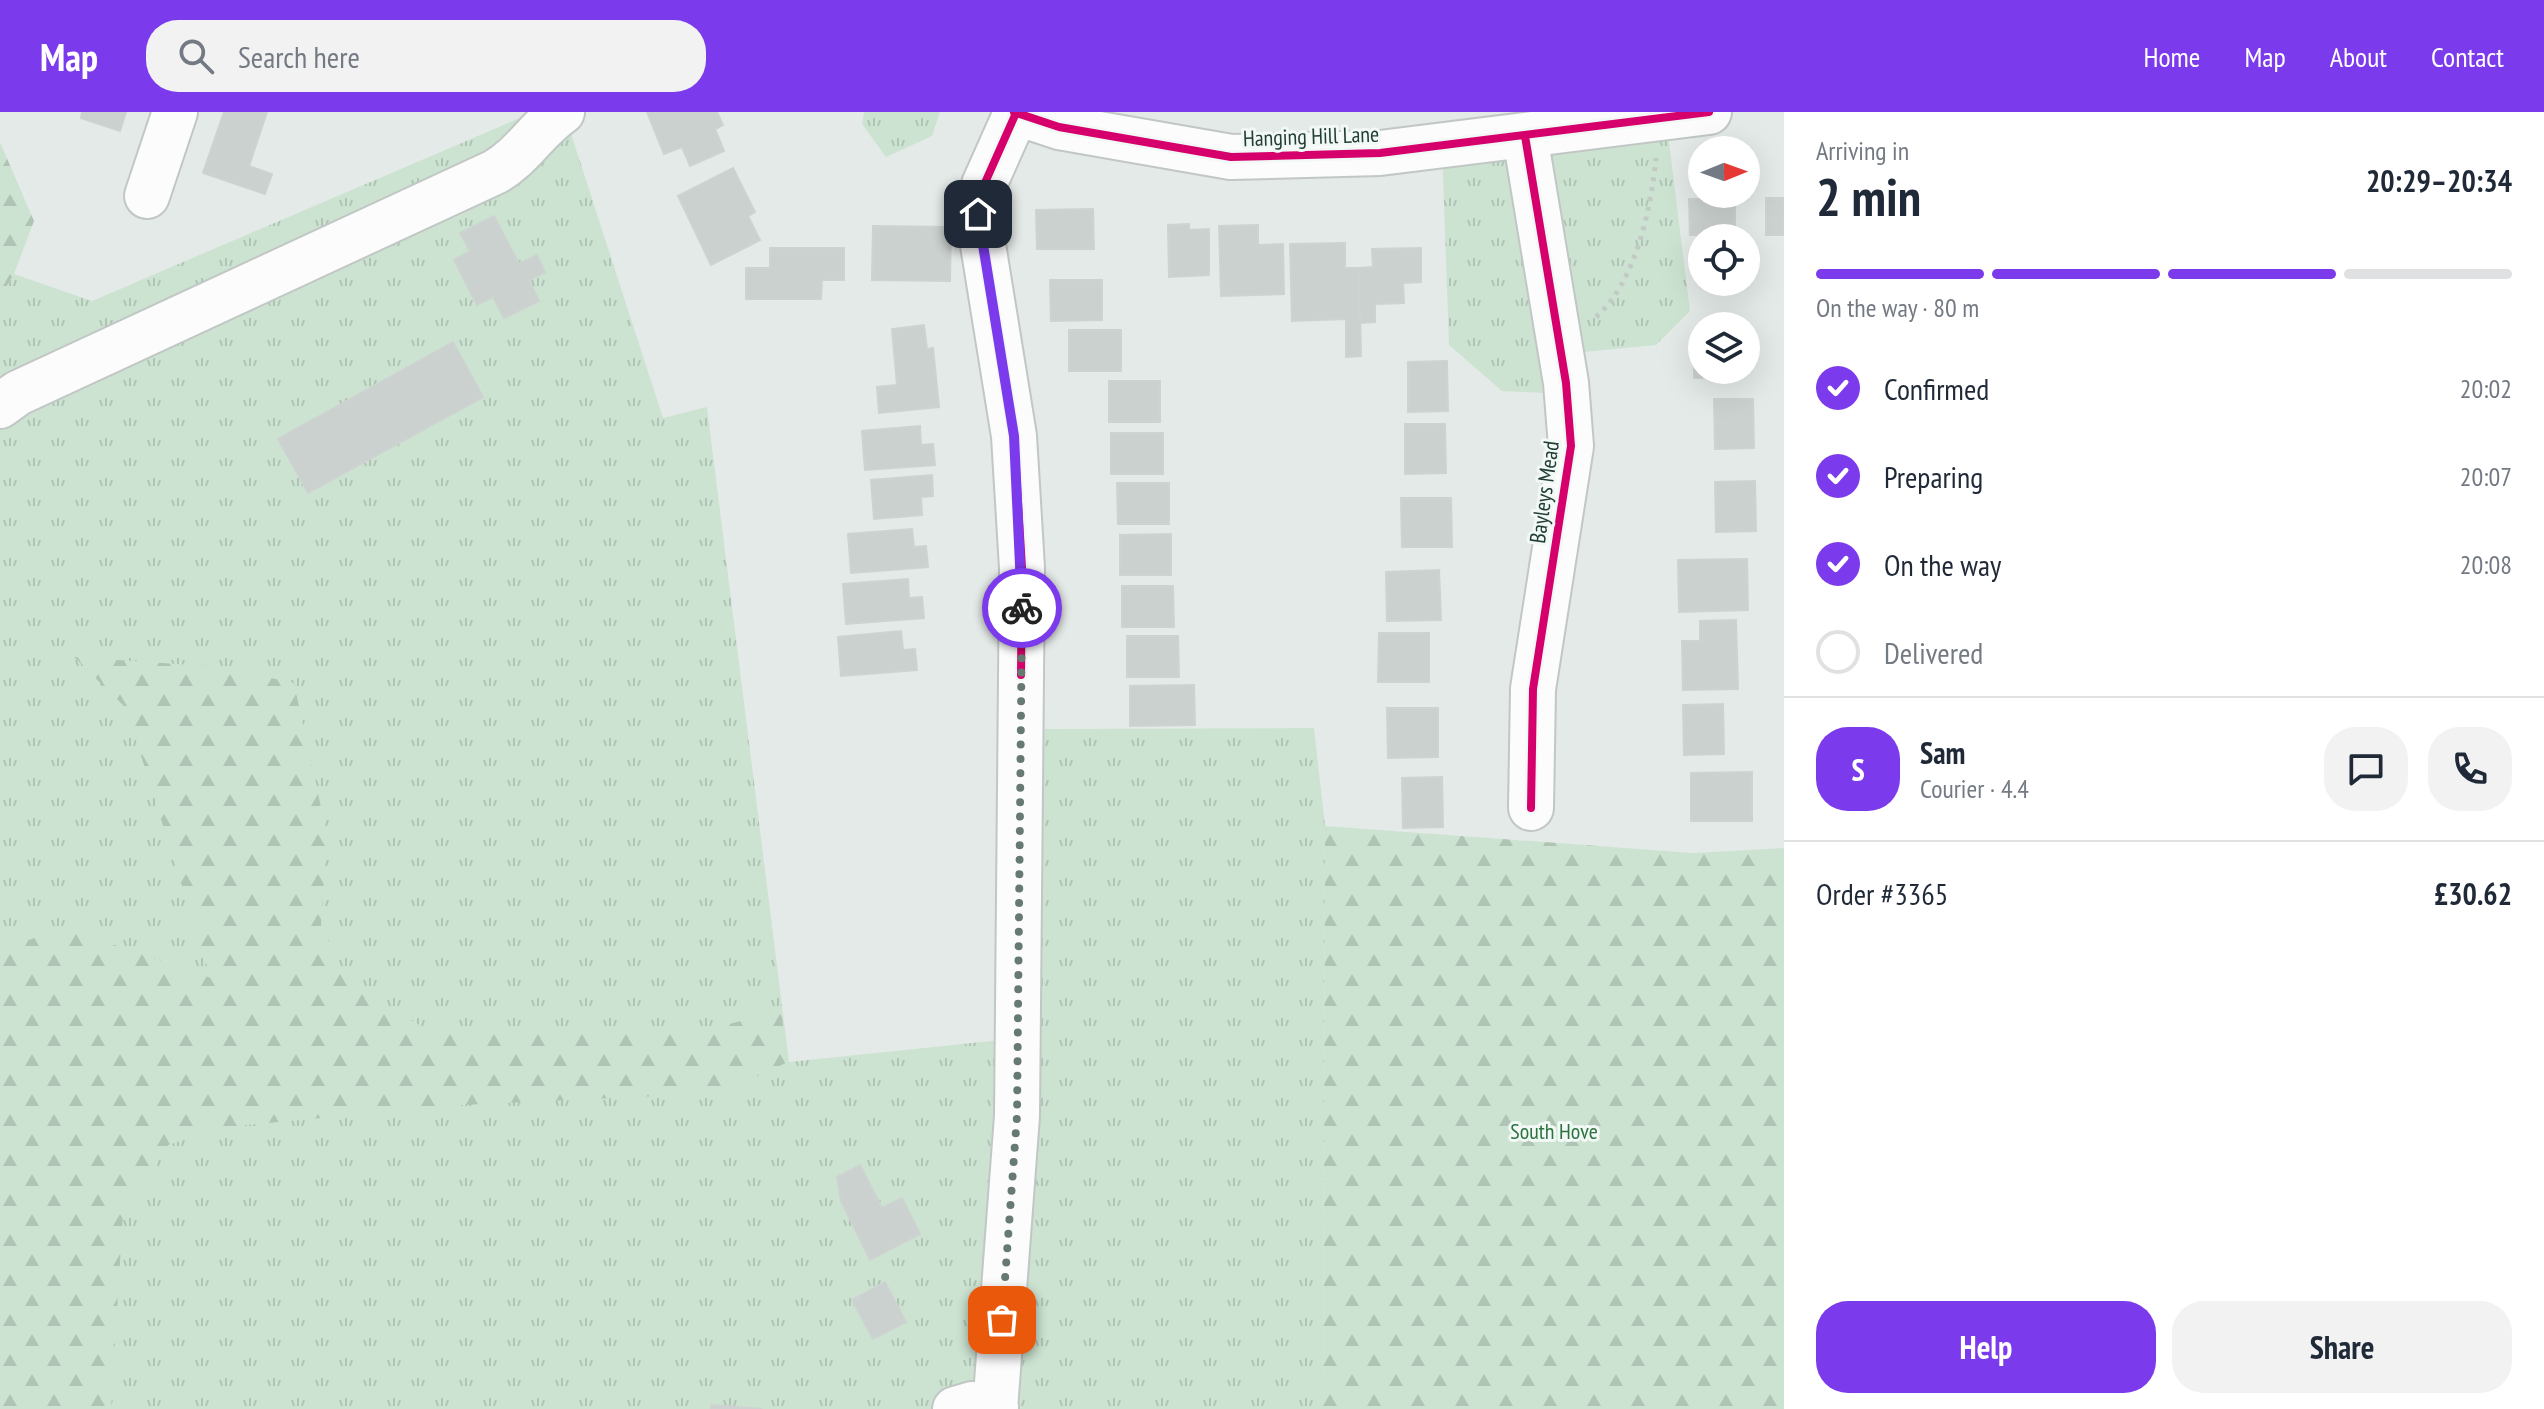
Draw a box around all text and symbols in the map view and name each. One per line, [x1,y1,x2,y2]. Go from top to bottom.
search box [146,20,706,92]
text: Map [40,32,98,81]
icon: search [174,34,218,78]
text: Search here [238,37,360,76]
text: Home [2144,38,2200,75]
text: Map [2244,38,2286,75]
text: About [2330,38,2387,75]
text: Contact [2431,38,2504,75]
street label: Hanging Hill Lane [1242,120,1380,152]
text: Arriving in [1816,134,1909,167]
north arrow [1688,136,1760,208]
map controls [1688,136,1760,384]
text: 20:29–20:34 [2366,161,2512,200]
text: 2 min [1816,163,1921,230]
pin [944,180,1012,248]
icon: home [956,192,1000,236]
button: locate [1688,224,1760,296]
text: On the way · 80 m [1816,291,1979,324]
button: layers [1688,312,1760,384]
icon: check [1816,366,1860,410]
text: Confirmed [1884,369,1989,408]
text: 20:02 [2460,372,2512,405]
street label: Bayleys Mead [1523,439,1565,545]
icon: check [1816,454,1860,498]
text: Preparing [1884,457,1983,496]
text: 20:07 [2460,460,2512,493]
icon: check [1816,542,1860,586]
text: On the way [1884,545,2001,584]
text: 20:08 [2460,548,2512,581]
courier [982,568,1062,648]
icon: bike [1000,586,1044,630]
text: Delivered [1884,633,1983,672]
button: chat [2324,727,2408,811]
button: phone [2428,727,2512,811]
text: Sam [1920,733,1965,772]
text: S [1851,750,1865,789]
text: Courier · 4.4 [1920,772,2029,805]
text: Order #3365 [1816,874,1948,913]
text: £30.62 [2434,874,2512,913]
park label: South Hove [1510,1117,1598,1145]
pin [968,1286,1036,1354]
icon: bag [980,1298,1024,1342]
button: Help [1816,1301,2156,1393]
button: Share [2172,1301,2512,1393]

